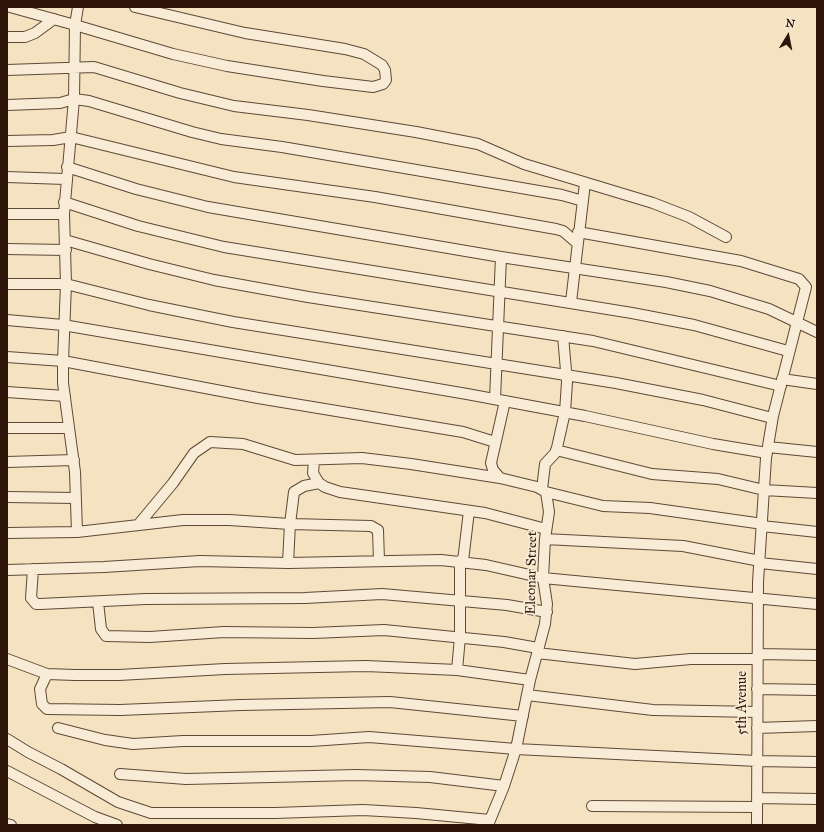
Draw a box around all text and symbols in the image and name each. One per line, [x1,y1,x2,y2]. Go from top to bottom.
north arrow [768,16,808,56]
text: N [784,16,796,31]
street label: Eleonar Street [523,531,541,615]
street label: 5th Avenue [735,671,751,735]

